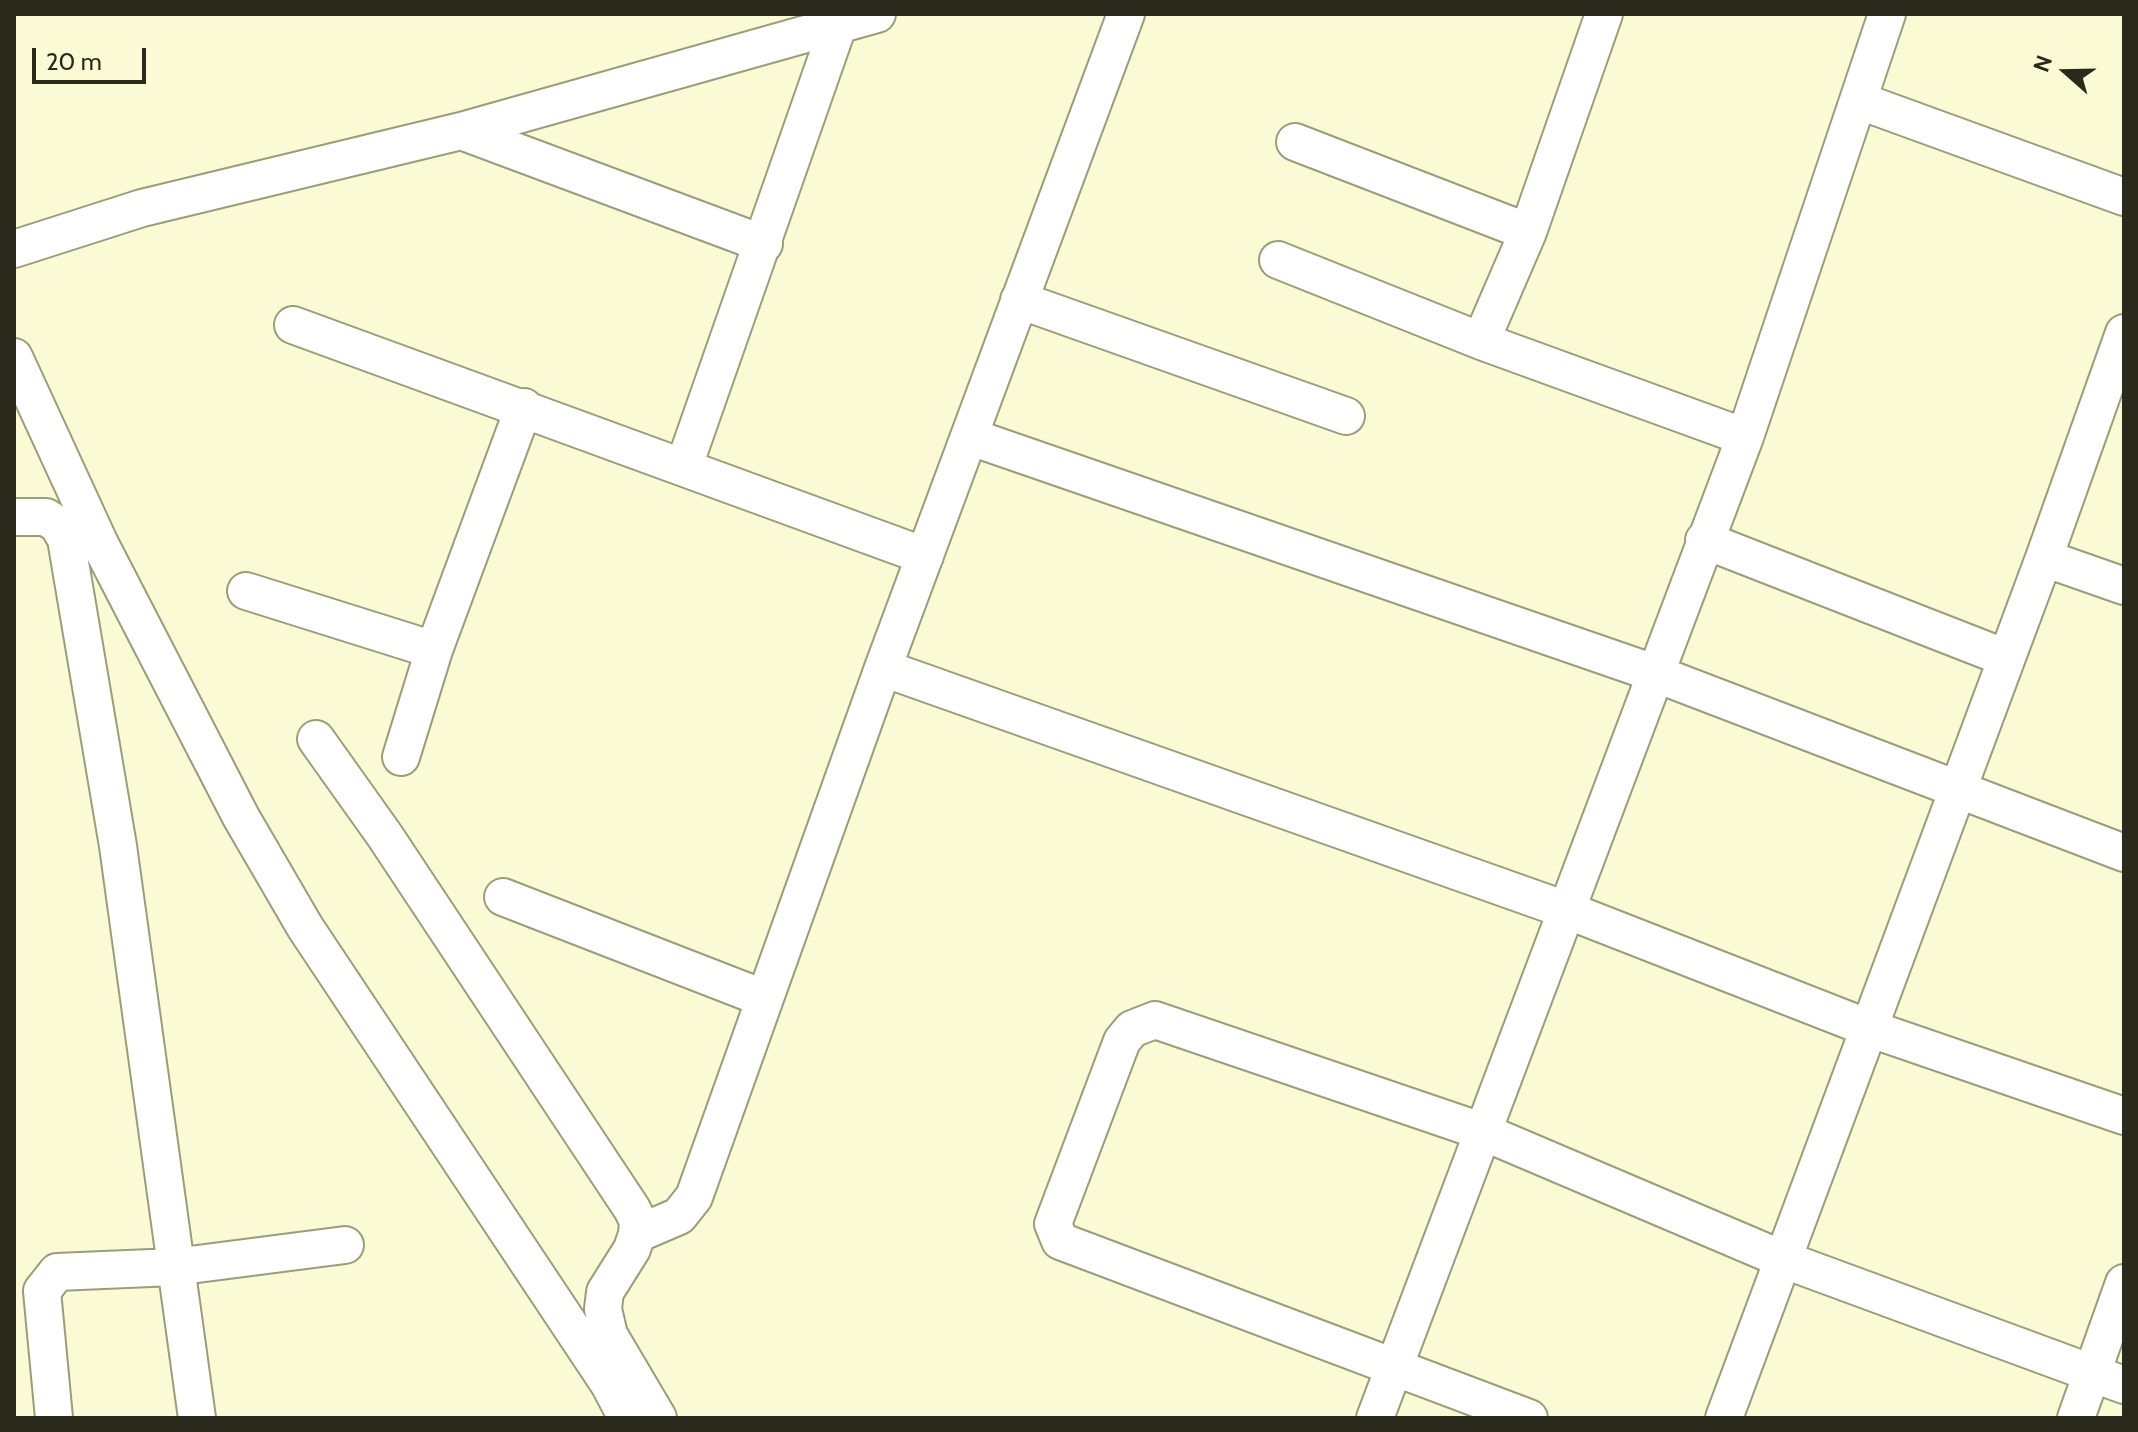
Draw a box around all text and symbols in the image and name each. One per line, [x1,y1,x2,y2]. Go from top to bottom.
scale bar [36,32,150,82]
north arrow [2026,32,2106,112]
text: 20 m [46,47,102,76]
text: N [2028,52,2058,76]

